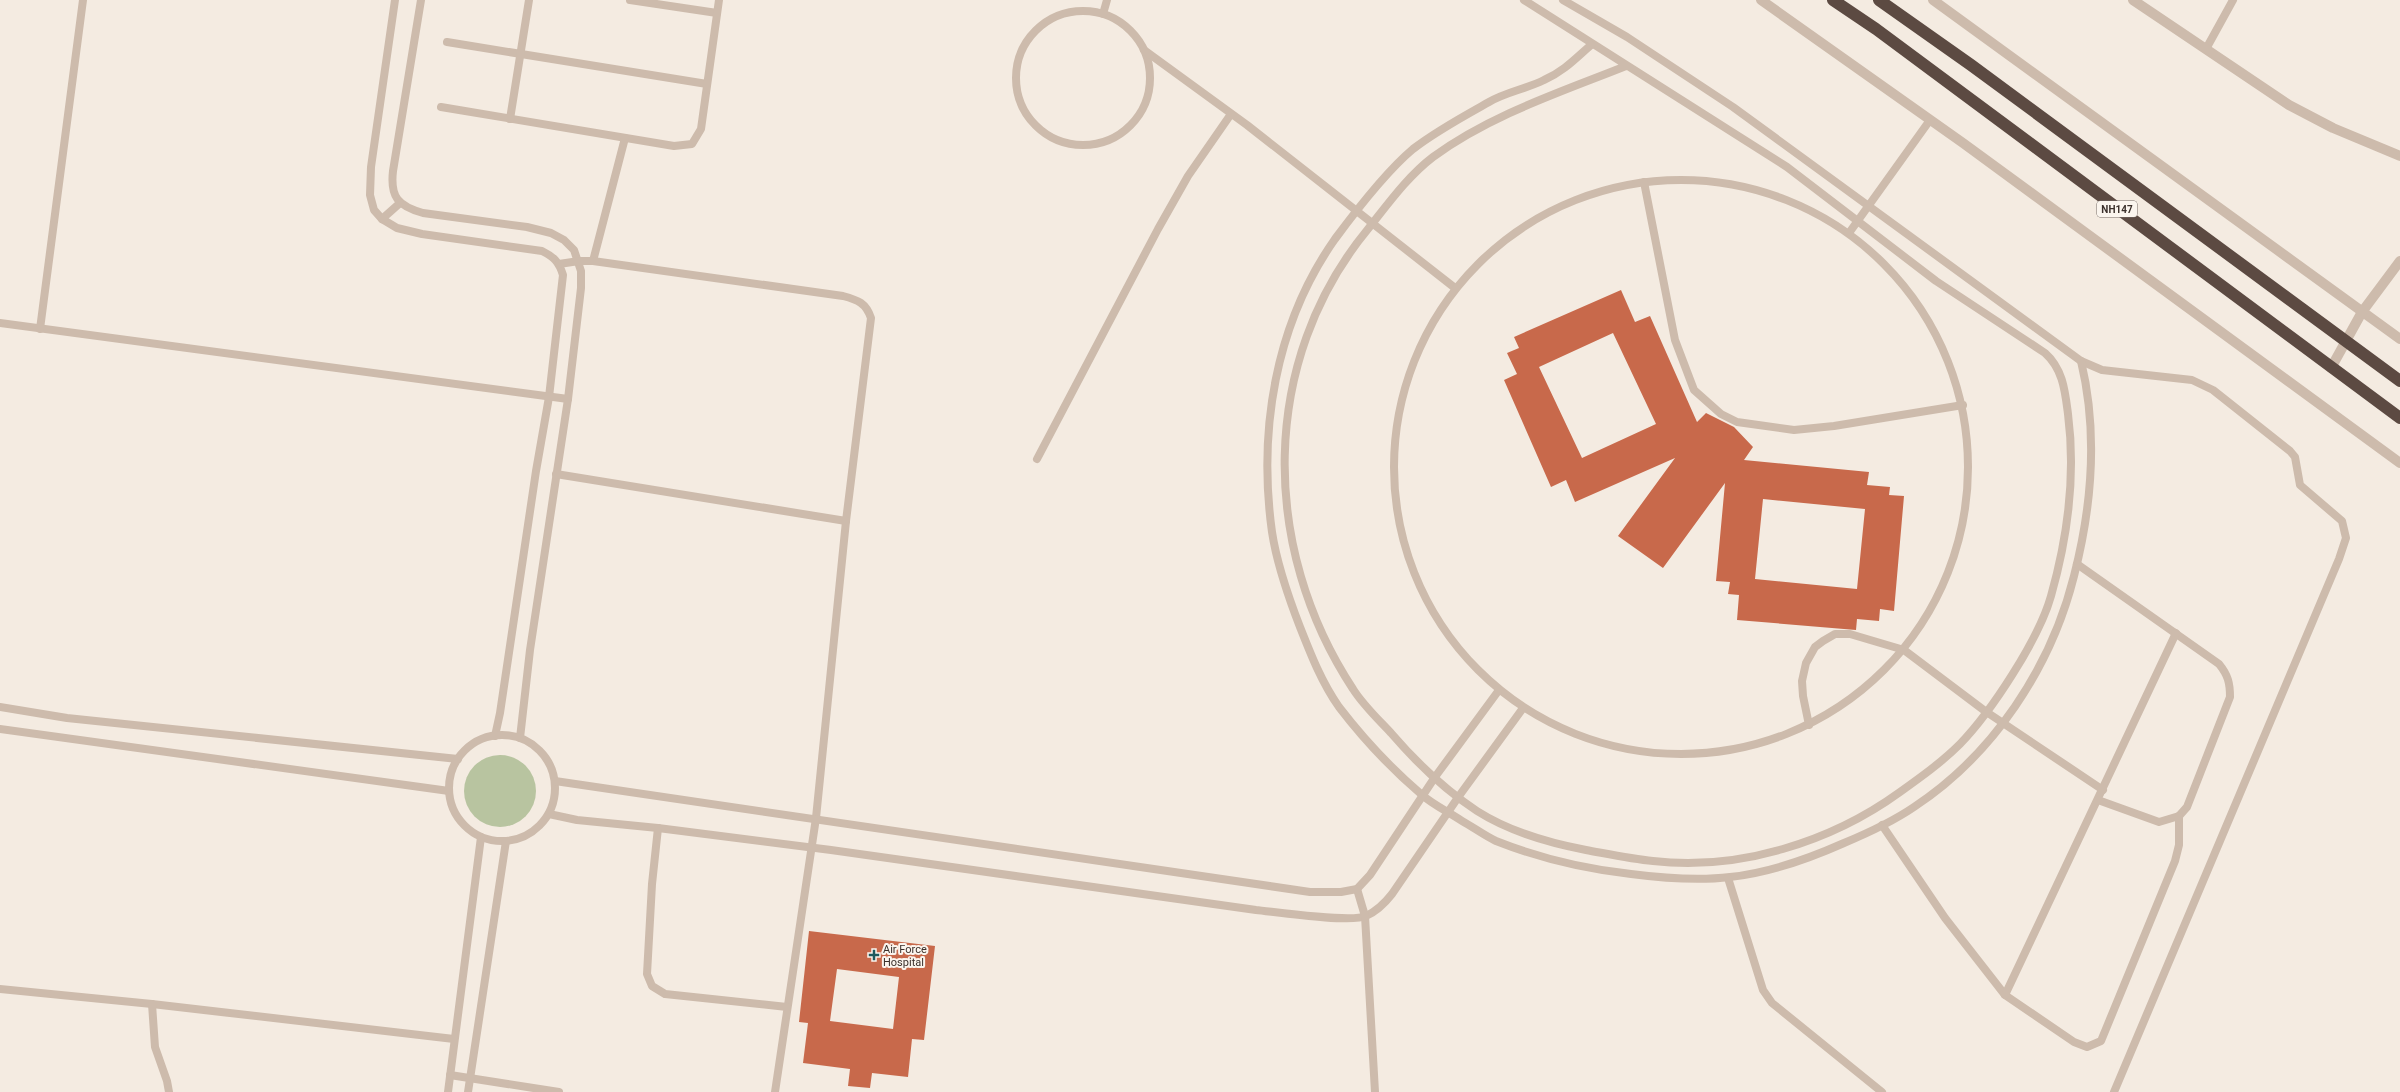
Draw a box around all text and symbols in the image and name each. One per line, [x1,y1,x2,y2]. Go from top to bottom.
road number: NH147 [2097,201,2137,217]
place label: Air Force Hospital [883,943,927,969]
marker: Air Force Hospital [868,949,880,961]

